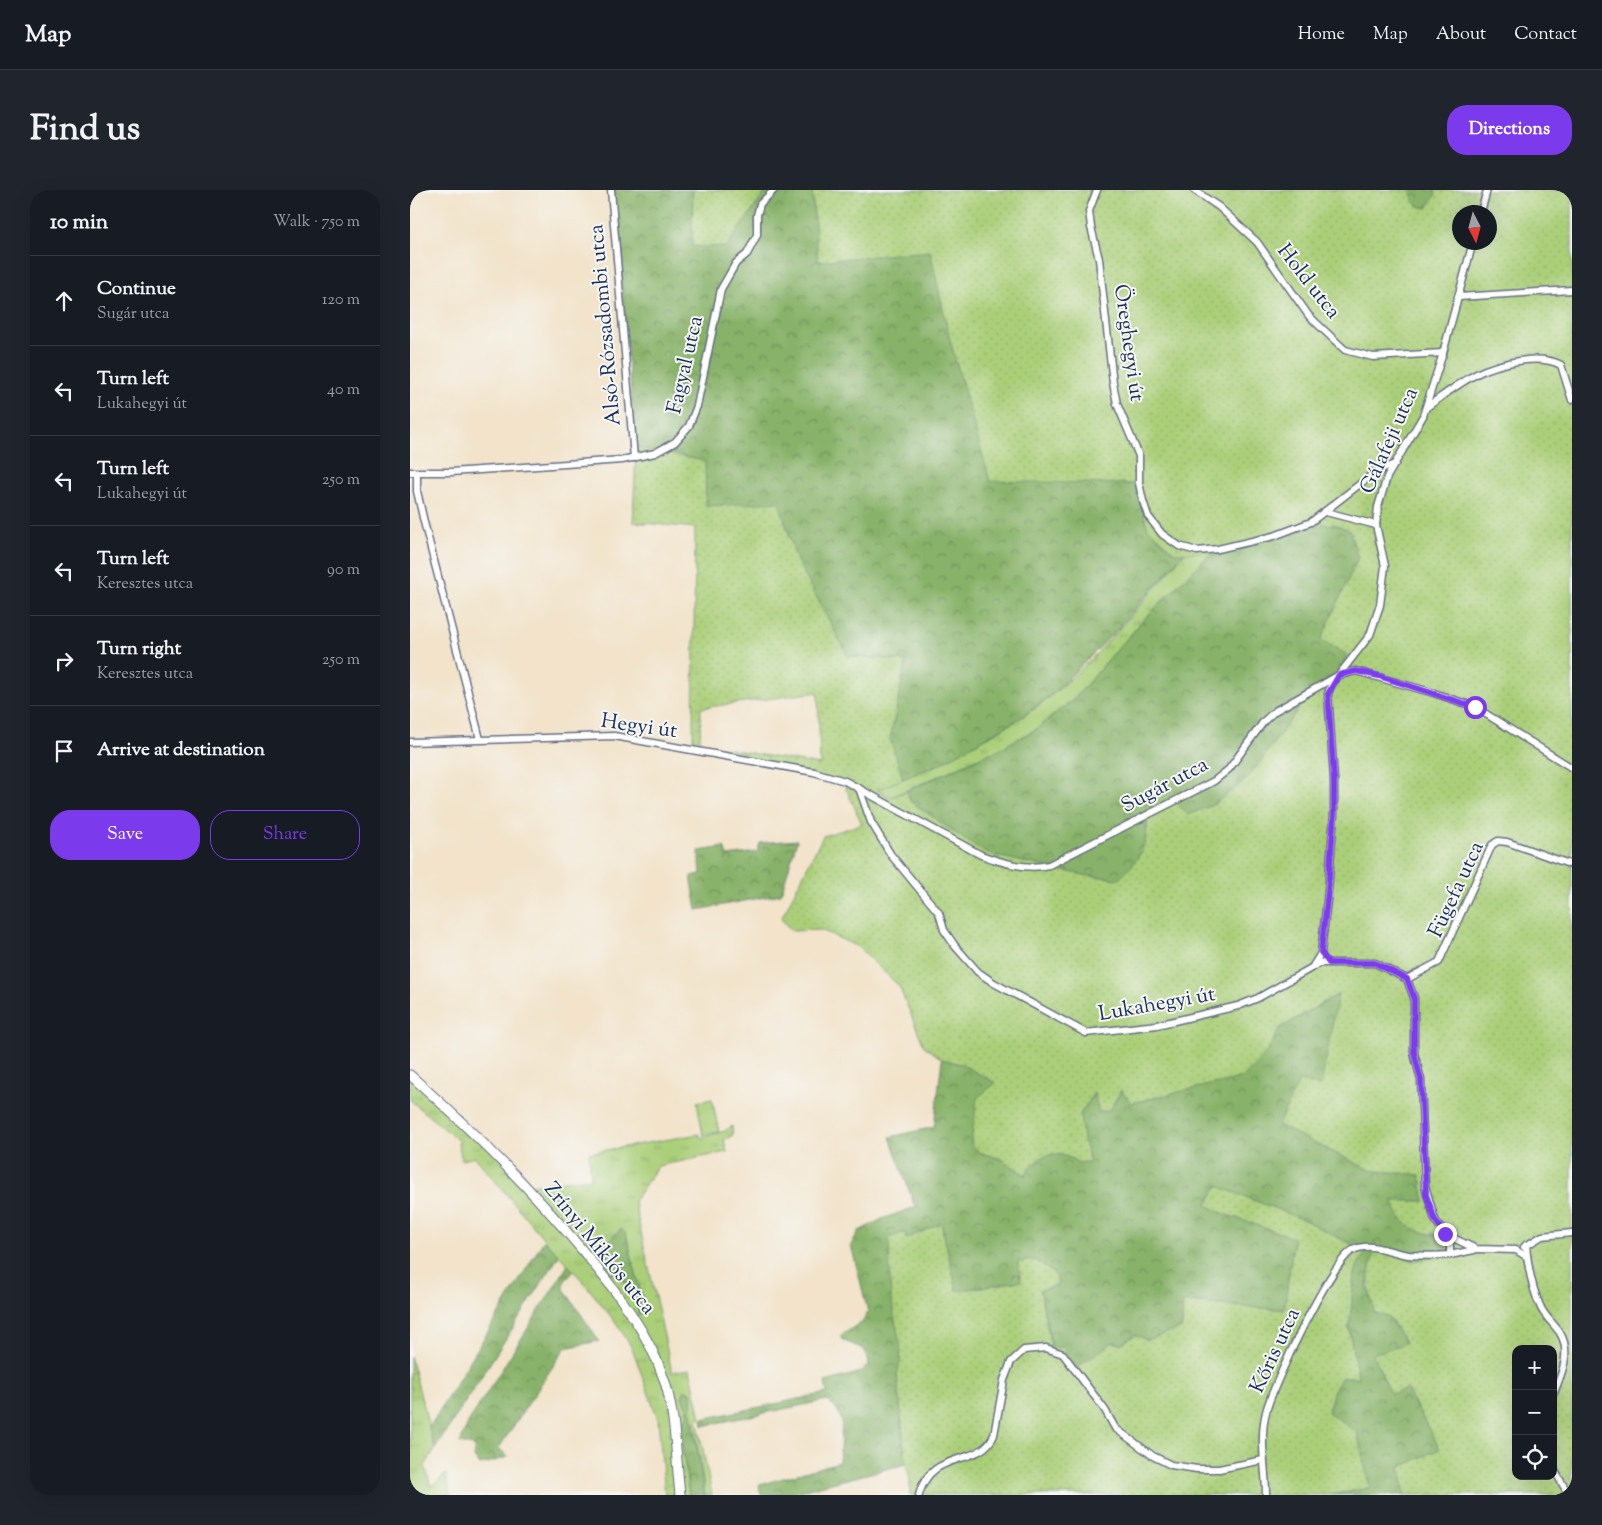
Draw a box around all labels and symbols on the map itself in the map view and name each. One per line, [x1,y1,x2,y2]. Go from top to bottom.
north arrow [1452,205,1497,250]
street label: Alsó-Rózsadombi utca [582,223,630,427]
street label: Hold utca [1269,238,1347,326]
street label: Öreghegyi út [1105,282,1151,404]
street label: Fagyal utca [660,313,712,417]
street label: Gálafeji utca [1353,383,1427,499]
route start [1464,696,1487,719]
street label: Hegyi út [599,707,679,747]
street label: Sugár utca [1116,750,1214,822]
street label: Fügefa utca [1422,837,1493,943]
street label: Lukahegyi út [1096,980,1218,1030]
street label: Zrínyi Miklós utca [536,1176,662,1322]
route end [1434,1223,1457,1246]
street label: Kőris utca [1243,1303,1309,1398]

